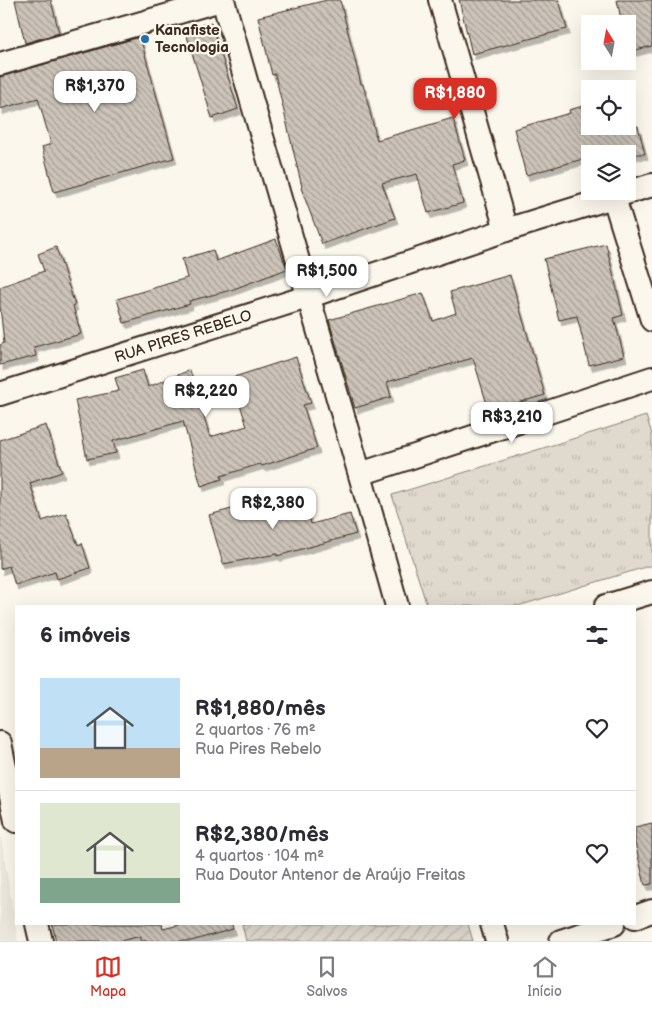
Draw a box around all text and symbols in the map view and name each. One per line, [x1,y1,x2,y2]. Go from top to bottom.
north arrow [581,15,636,70]
map controls [581,15,636,200]
place label: Kanafiste Tecnologia [155,21,229,57]
marker: Kanafiste Tecnologia [139,33,151,45]
pin: R$1,370 [49,70,141,113]
text: R$1,370 [65,77,125,96]
pin: R$1,880 [409,78,501,120]
button: locate [581,80,636,135]
text: R$1,880 [425,84,486,103]
button: layers [581,145,636,200]
pin: R$1,500 [281,256,373,298]
text: R$1,500 [297,262,357,281]
street label: RUA PIRES REBELO [112,306,254,367]
pin: R$2,220 [160,376,252,418]
text: R$2,220 [174,382,238,401]
pin: R$3,210 [466,402,558,444]
text: R$3,210 [482,408,542,427]
pin: R$2,380 [227,488,319,530]
text: R$2,380 [241,494,305,513]
icon: filters [583,621,611,649]
text: 6 imóveis [40,623,130,648]
text: R$1,880/mês [195,696,325,721]
icon: home [80,698,140,758]
icon: heart [583,714,611,742]
text: 2 quartos · 76 m² [195,721,316,740]
text: Rua Pires Rebelo [195,740,322,759]
text: R$2,380/mês [195,822,329,847]
icon: home [80,823,140,883]
icon: heart [583,839,611,867]
text: 4 quartos · 104 m² [195,847,324,866]
text: Rua Doutor Antenor de Araújo Freitas [195,866,465,885]
tab: Mapa [90,953,126,1000]
tab: Salvos [306,953,347,1000]
tab: Início [528,953,562,1000]

